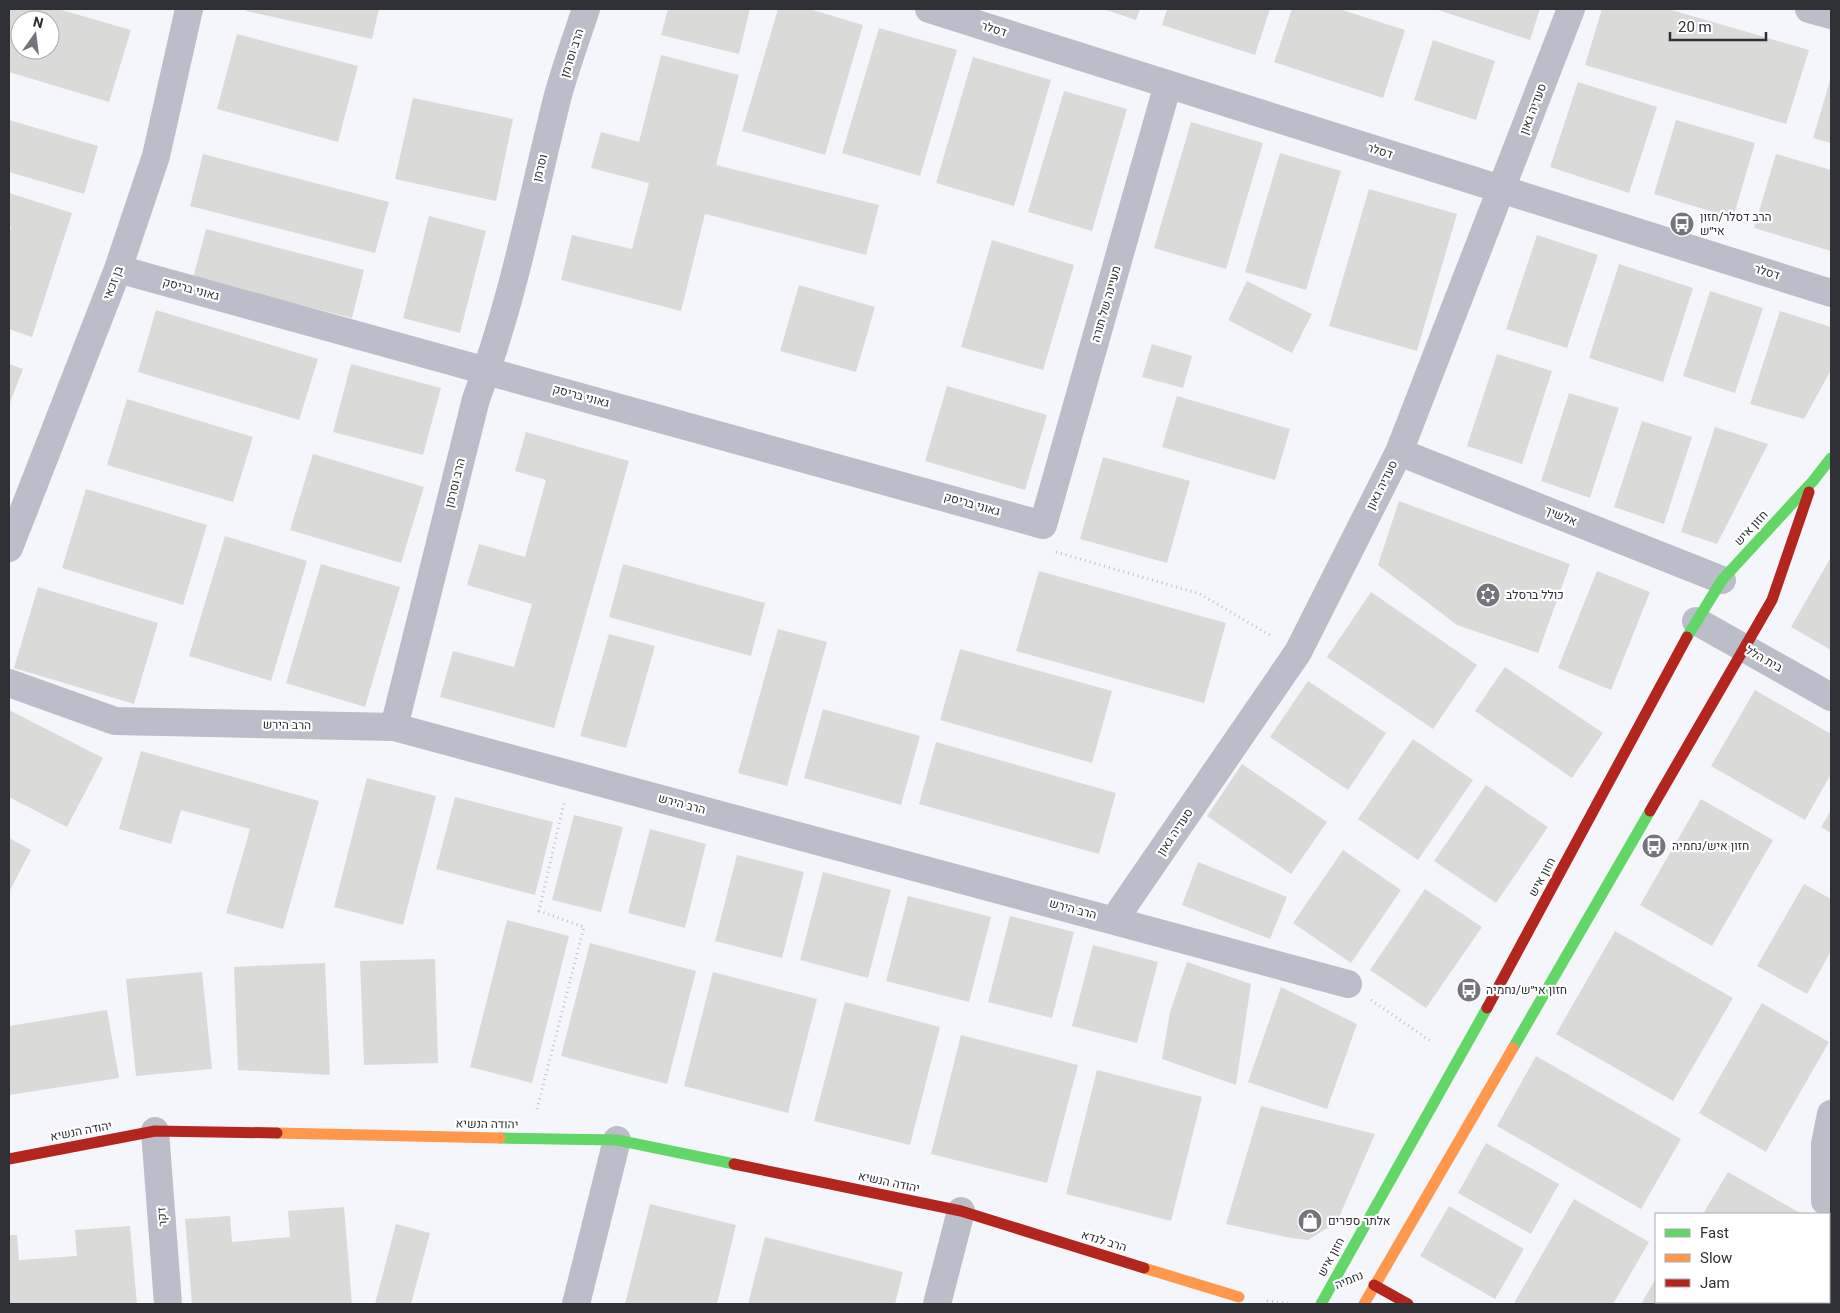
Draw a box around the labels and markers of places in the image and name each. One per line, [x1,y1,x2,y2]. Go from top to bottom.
place label: הרב דסלר/חזון אי״ש [1700,208,1772,240]
bus stop icon: הרב דסלר/חזון אי״ש [1669,211,1695,237]
synagogue icon: כולל ברסלב [1475,582,1501,608]
place label: כולל ברסלב [1506,586,1564,604]
bus stop icon: חזון איש/נחמיה [1641,833,1667,859]
place label: חזון איש/נחמיה [1672,837,1749,855]
bus stop icon: חזון אי״ש/נחמיה [1456,977,1482,1003]
place label: חזון אי״ש/נחמיה [1486,981,1567,999]
shop icon: אלתר ספרים [1297,1208,1323,1234]
place label: אלתר ספרים [1328,1212,1391,1230]

